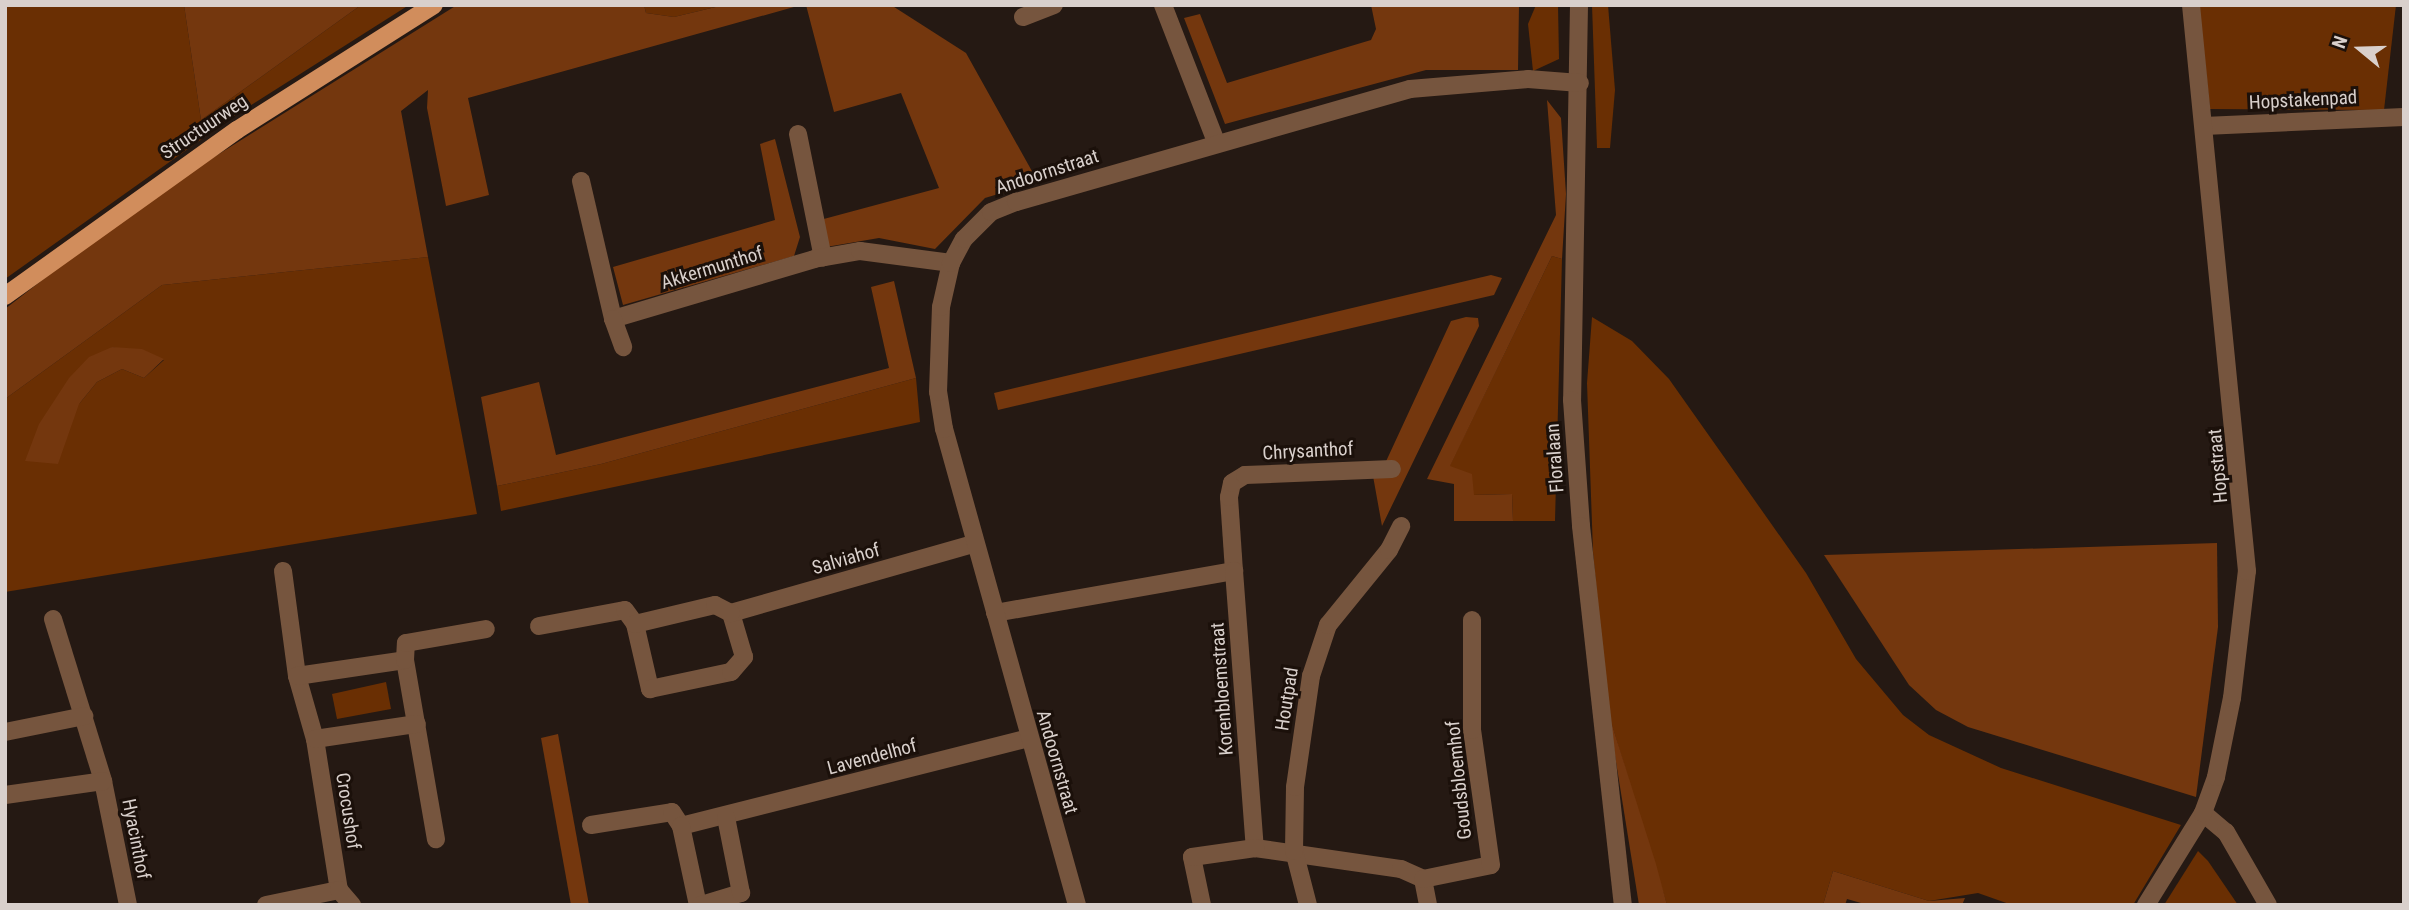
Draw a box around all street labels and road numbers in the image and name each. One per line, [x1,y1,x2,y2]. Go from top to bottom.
street label: Hopstakenpad [2248,86,2358,114]
street label: Structuurweg [156,90,252,164]
street label: Andoornstraat [993,145,1101,199]
street label: Akkermunthof [658,242,766,294]
street label: Floralaan [1541,423,1569,493]
street label: Hopstraat [2203,428,2233,504]
street label: Chrysanthof [1262,437,1354,465]
street label: Salviahof [809,538,883,580]
street label: Korenbloemstraat [1206,622,1238,756]
street label: Houtpad [1271,666,1303,732]
street label: Andoornstraat [1031,707,1083,817]
street label: Goudsbloemhof [1441,720,1477,840]
street label: Lavendelhof [825,734,919,780]
street label: Crocushof [331,771,365,851]
street label: Hyacinthof [117,797,155,881]

